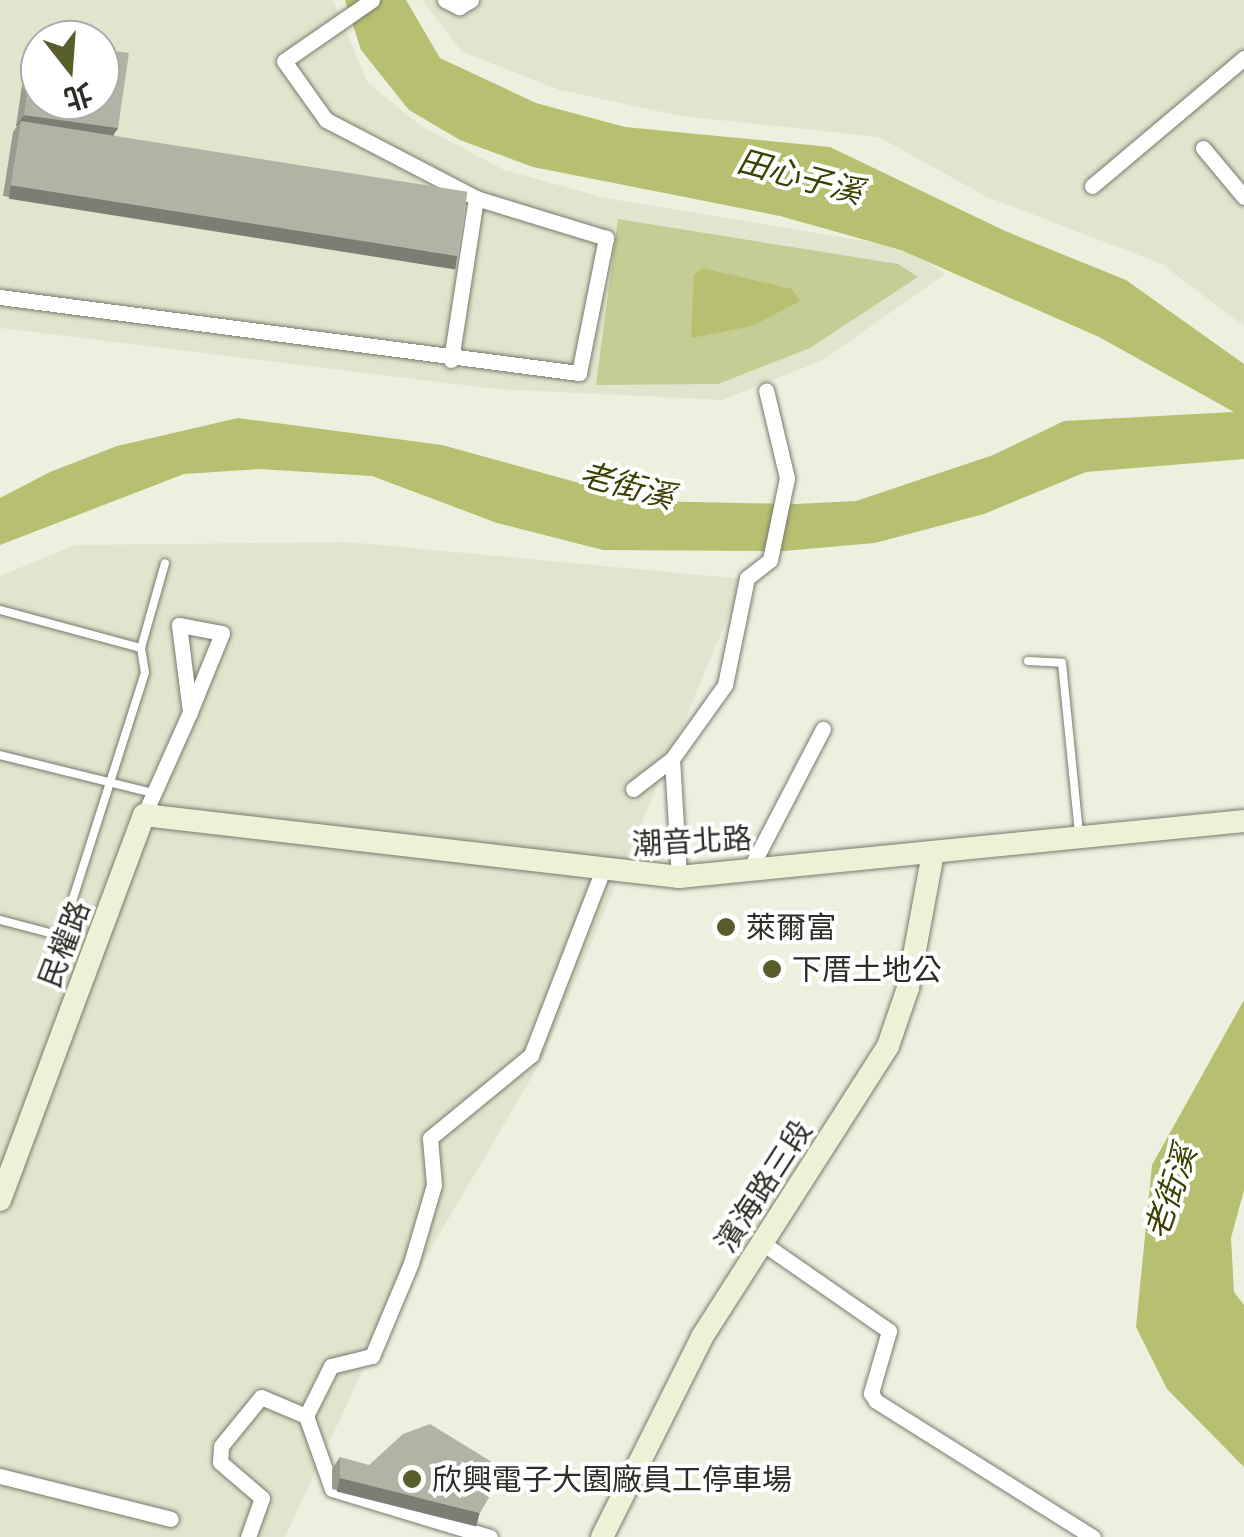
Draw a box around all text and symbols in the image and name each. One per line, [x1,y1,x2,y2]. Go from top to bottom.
north arrow [20,20,120,120]
text: 北 [60,76,97,118]
water label: 田心子溪 [733,141,867,211]
water label: 老街溪 [576,454,678,516]
street label: 潮音北路 [631,820,753,862]
street label: 民權路 [31,896,97,992]
place label: 萊爾富 [746,909,836,945]
marker: 萊爾富 [715,916,737,938]
place label: 下厝土地公 [792,951,942,987]
marker: 下厝土地公 [761,958,783,980]
street label: 濱海路三段 [707,1113,819,1259]
water label: 老街溪 [1136,1140,1204,1244]
place label: 欣興電子大園廠員工停車場 [432,1461,792,1497]
marker: 欣興電子大園廠員工停車場 [401,1468,423,1490]

